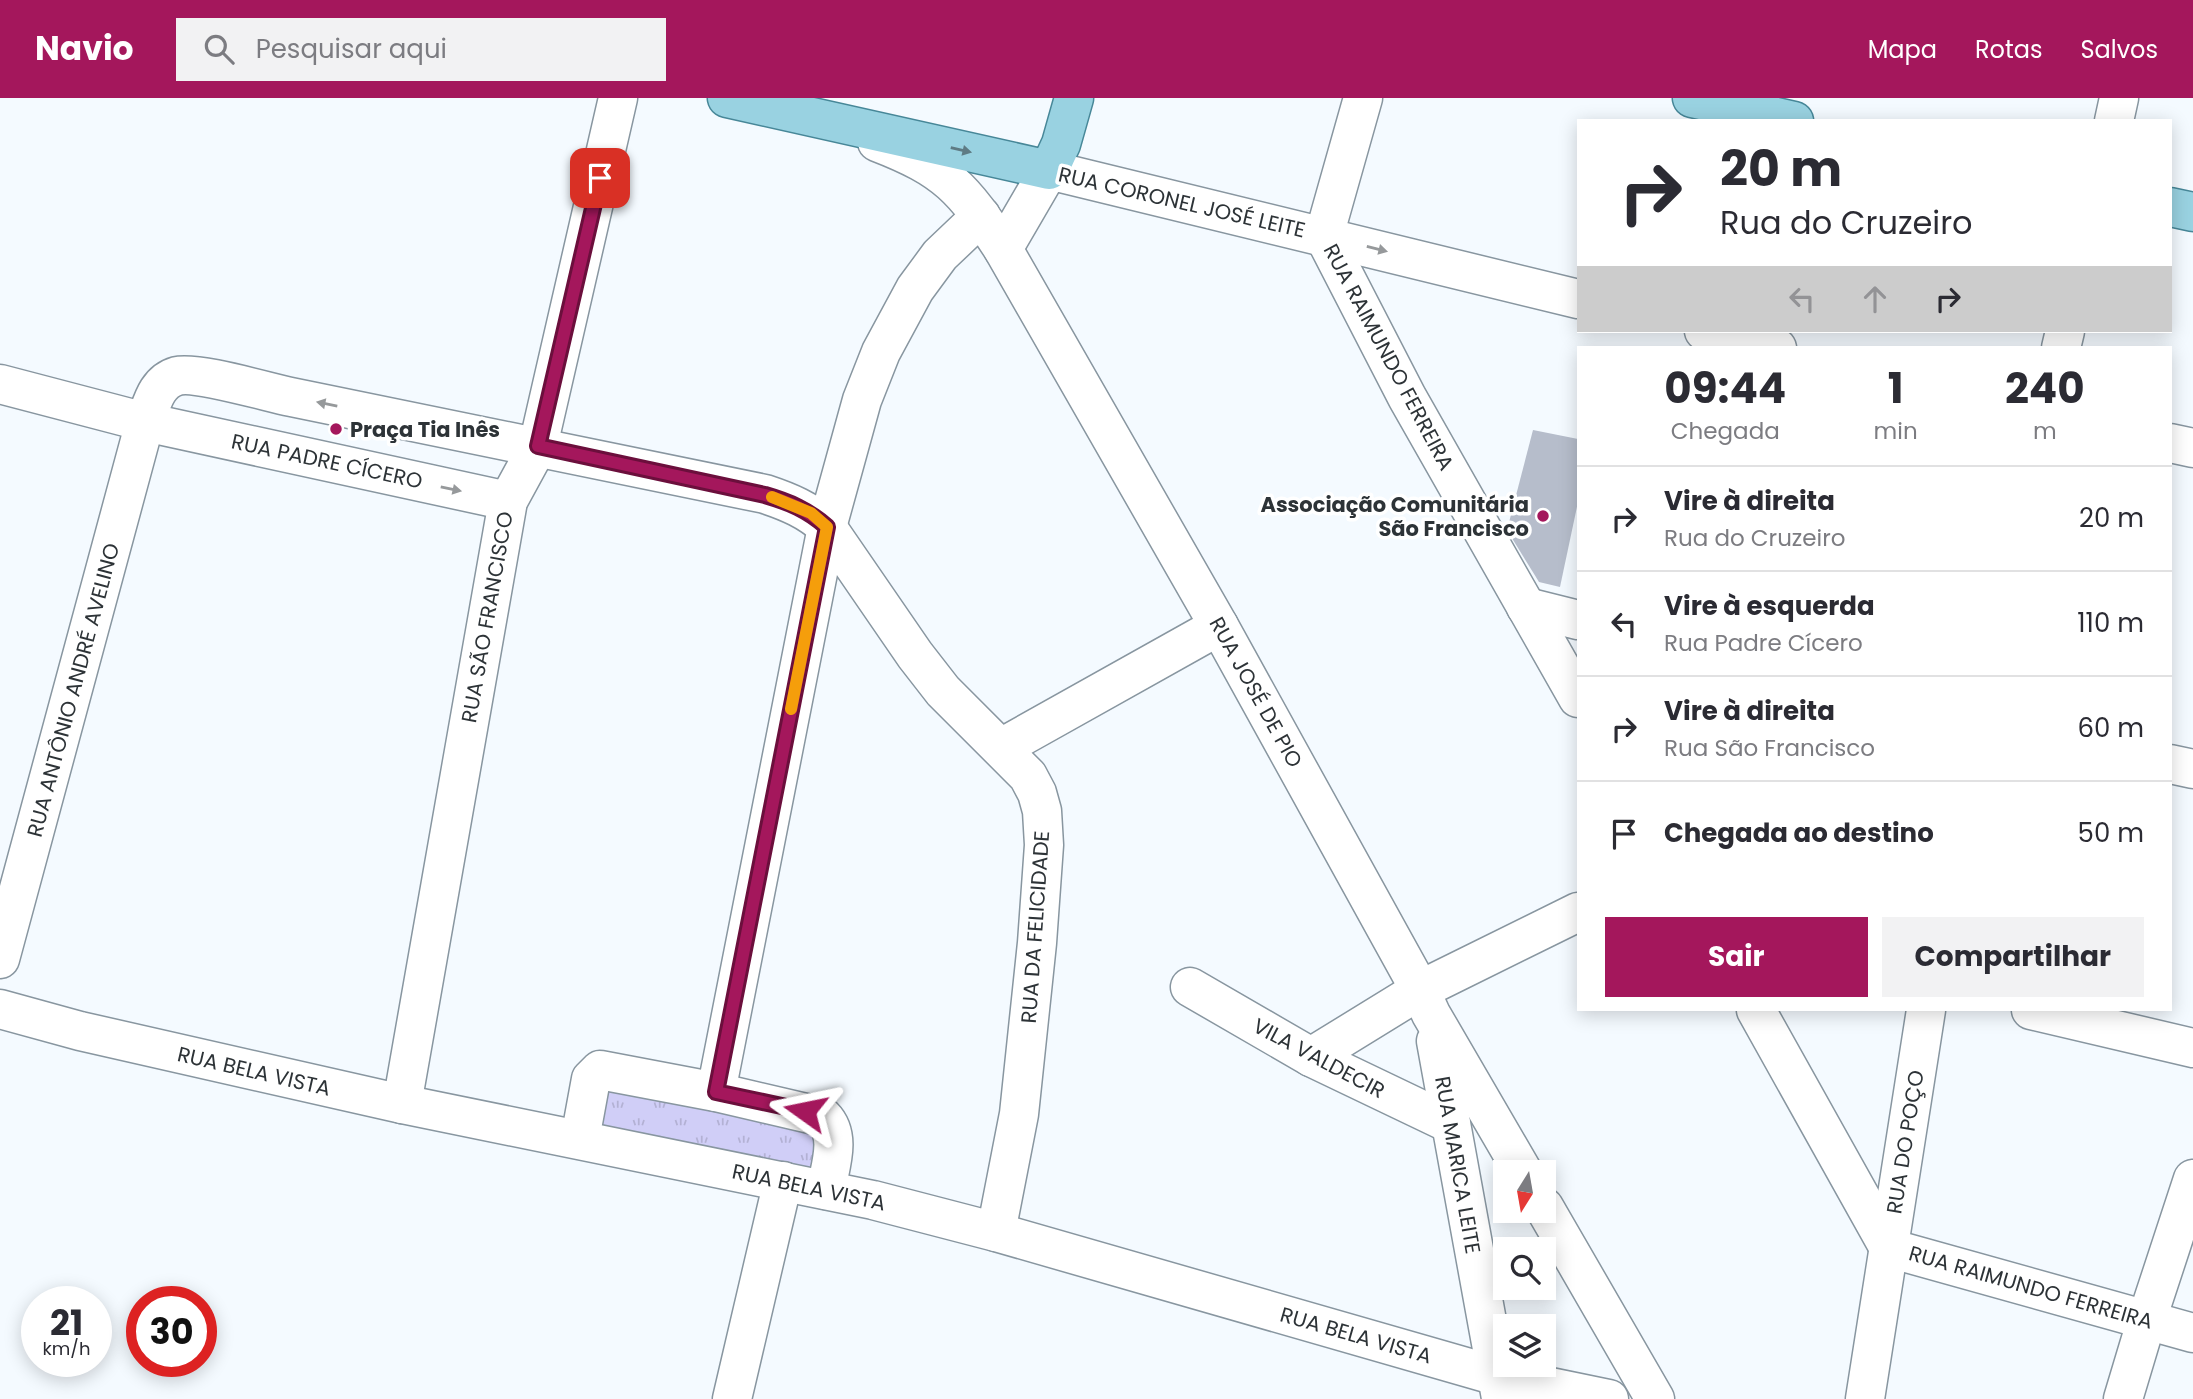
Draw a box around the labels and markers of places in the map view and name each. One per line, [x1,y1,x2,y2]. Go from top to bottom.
pin [570,148,630,208]
place label: Praça Tia Inês [350,415,500,444]
marker: Praça Tia Inês [328,421,344,437]
place label: Associação Comunitária São Francisco [1260,490,1529,543]
marker: Associação Comunitária São Francisco [1535,508,1551,524]

